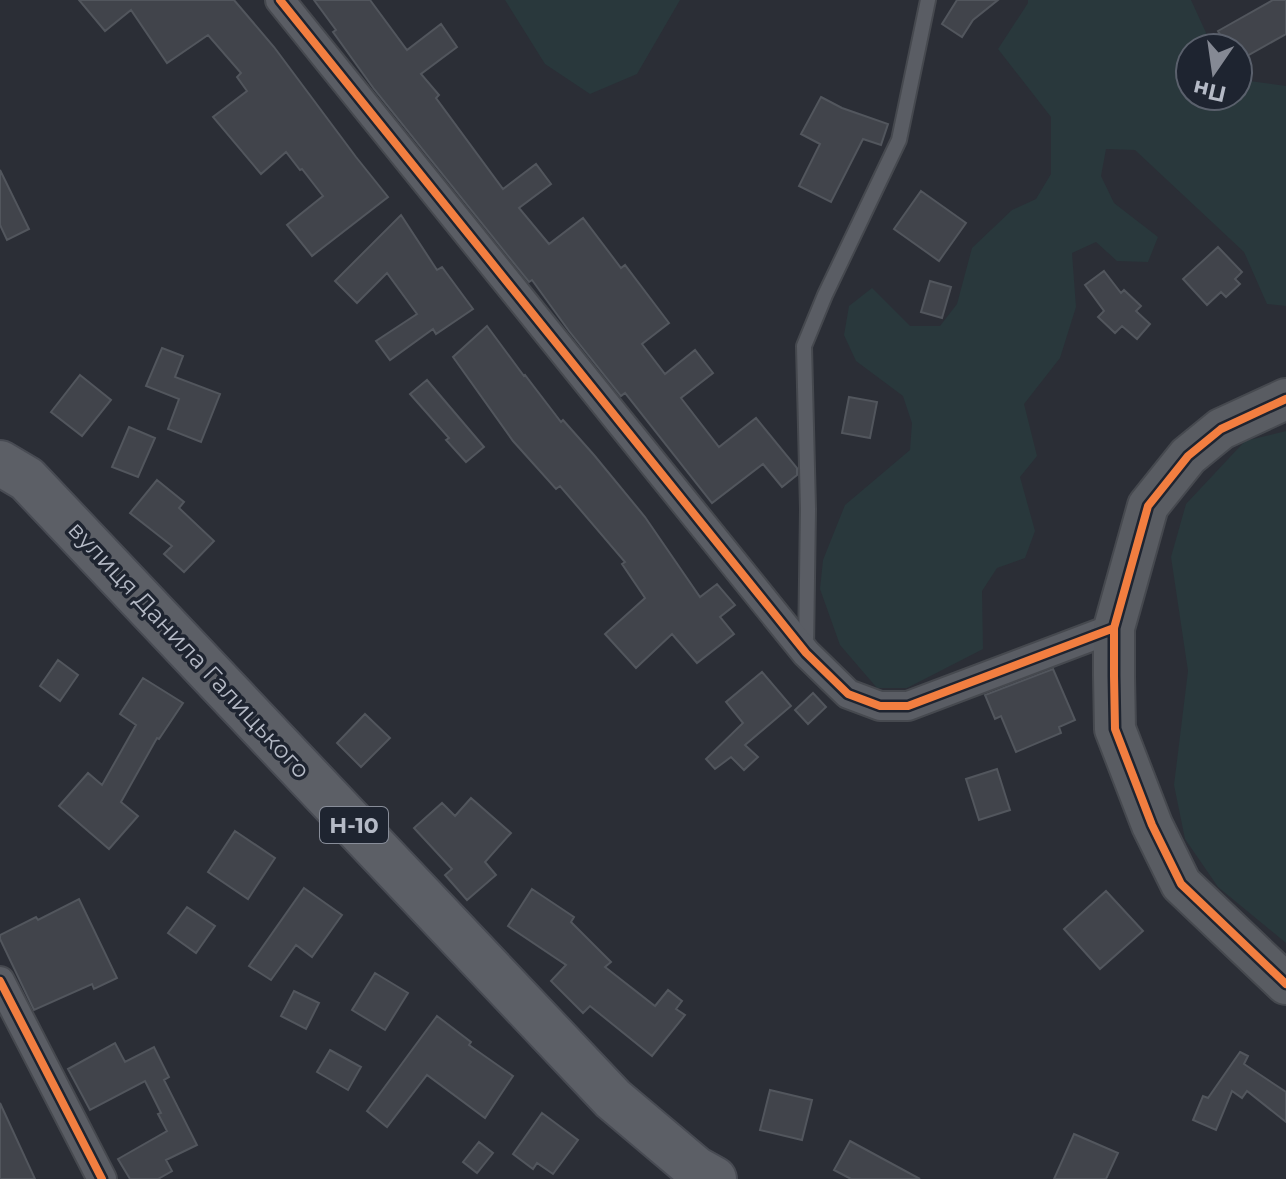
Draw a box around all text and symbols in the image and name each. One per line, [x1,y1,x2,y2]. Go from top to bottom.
north arrow [1174,32,1254,112]
text: Пн [1190,74,1229,108]
street label: вулиця Данила Галицького [62,515,316,784]
road number: Н-10 [320,807,388,843]

